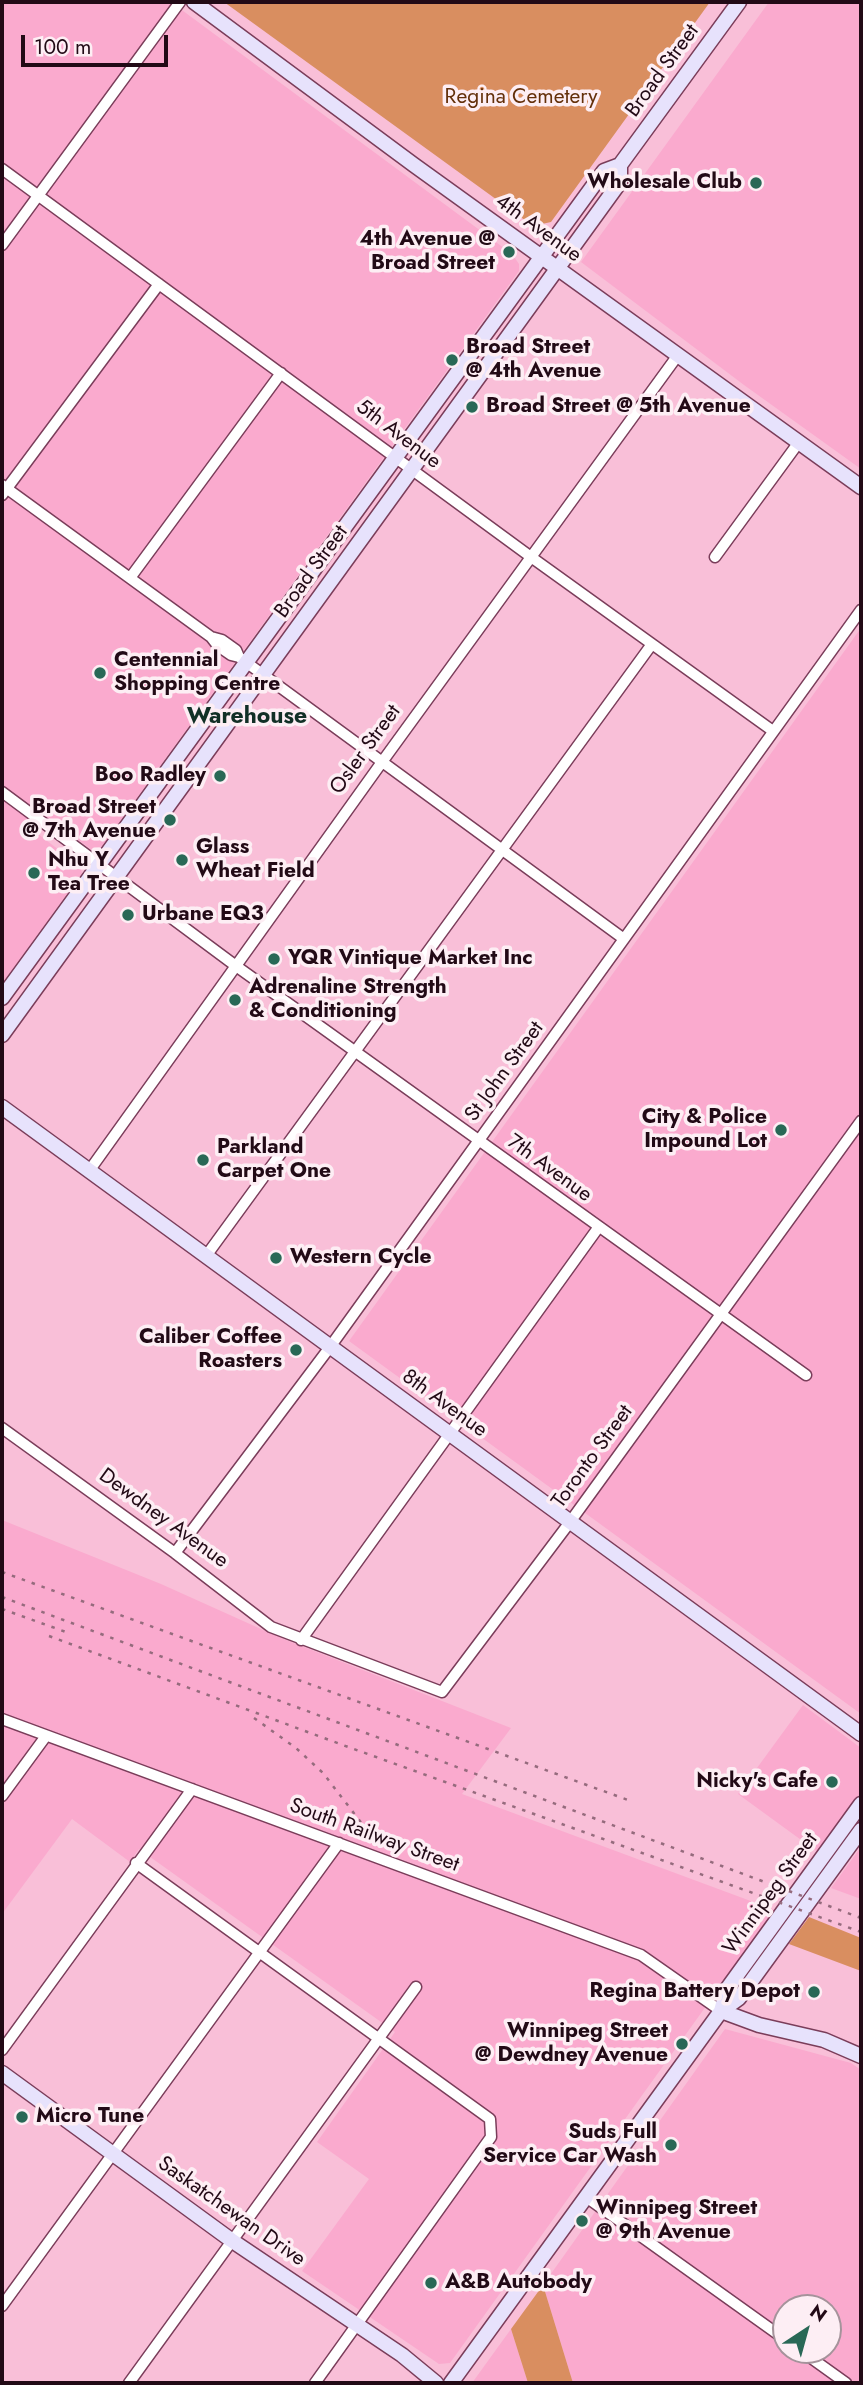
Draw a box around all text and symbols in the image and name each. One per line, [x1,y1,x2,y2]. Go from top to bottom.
street label: Broad Street [621,20,705,122]
scale bar [24,21,172,65]
text: 100 m [34,32,91,62]
park label: Regina Cemetery [445,85,597,111]
place label: Wholesale Club [587,170,742,196]
marker: Wholesale Club [748,175,764,191]
street label: 4th Avenue [490,189,586,269]
place label: 4th Avenue @ Broad Street [360,227,495,277]
marker: 4th Avenue @ Broad Street [501,244,517,260]
place label: Broad Street @ 4th Avenue [466,335,601,385]
marker: Broad Street @ 4th Avenue [444,352,460,368]
place label: Broad Street @ 5th Avenue [486,394,751,420]
street label: 5th Avenue [351,395,445,475]
marker: Broad Street @ 5th Avenue [464,399,480,415]
street label: Broad Street [270,521,354,623]
place label: Centennial Shopping Centre [114,648,280,698]
marker: Centennial Shopping Centre [92,665,108,681]
street label: Osler Street [325,700,407,800]
district label: Warehouse [187,703,307,731]
place label: Boo Radley [95,763,206,789]
marker: Boo Radley [212,768,228,784]
place label: Broad Street @ 7th Avenue [23,795,156,845]
marker: Broad Street @ 7th Avenue [162,812,178,828]
place label: Glass Wheat Field [196,835,315,885]
place label: Nhu Y Tea Tree [48,848,130,898]
marker: Glass Wheat Field [174,852,190,868]
marker: Nhu Y Tea Tree [26,865,42,881]
place label: Urbane EQ3 [142,902,264,928]
marker: Urbane EQ3 [120,907,136,923]
place label: YQR Vintique Market Inc [288,946,533,972]
marker: YQR Vintique Market Inc [266,951,282,967]
place label: Adrenaline Strength & Conditioning [249,975,447,1025]
marker: Adrenaline Strength & Conditioning [227,992,243,1008]
street label: St John Street [460,1017,550,1127]
place label: City & Police Impound Lot [642,1105,767,1155]
marker: City & Police Impound Lot [773,1122,789,1138]
street label: 7th Avenue [502,1130,596,1208]
place label: Parkland Carpet One [217,1135,331,1185]
marker: Parkland Carpet One [195,1152,211,1168]
place label: Western Cycle [290,1245,431,1271]
marker: Western Cycle [268,1250,284,1266]
place label: Caliber Coffee Roasters [139,1325,282,1375]
marker: Caliber Coffee Roasters [288,1342,304,1358]
street label: 8th Avenue [396,1365,492,1443]
street label: Toronto Street [547,1400,639,1514]
street label: Dewdney Avenue [93,1464,233,1574]
place label: Nicky's Cafe [696,1769,818,1795]
marker: Nicky's Cafe [824,1774,840,1790]
street label: South Railway Street [286,1794,462,1878]
street label: Winnipeg Street [718,1828,824,1960]
place label: Regina Battery Depot [589,1979,800,2005]
marker: Regina Battery Depot [806,1984,822,2000]
place label: Winnipeg Street @ Dewdney Avenue [475,2019,668,2069]
marker: Winnipeg Street @ Dewdney Avenue [674,2036,690,2052]
place label: Micro Tune [36,2104,144,2130]
marker: Micro Tune [14,2109,30,2125]
place label: Suds Full Service Car Wash [483,2120,657,2170]
marker: Suds Full Service Car Wash [663,2137,679,2153]
street label: Saskatchewan Drive [152,2152,310,2272]
place label: Winnipeg Street @ 9th Avenue [596,2196,757,2246]
marker: Winnipeg Street @ 9th Avenue [574,2213,590,2229]
place label: A&B Autobody [445,2270,592,2296]
marker: A&B Autobody [423,2275,439,2291]
north arrow [772,2294,842,2364]
text: N [804,2298,833,2329]

